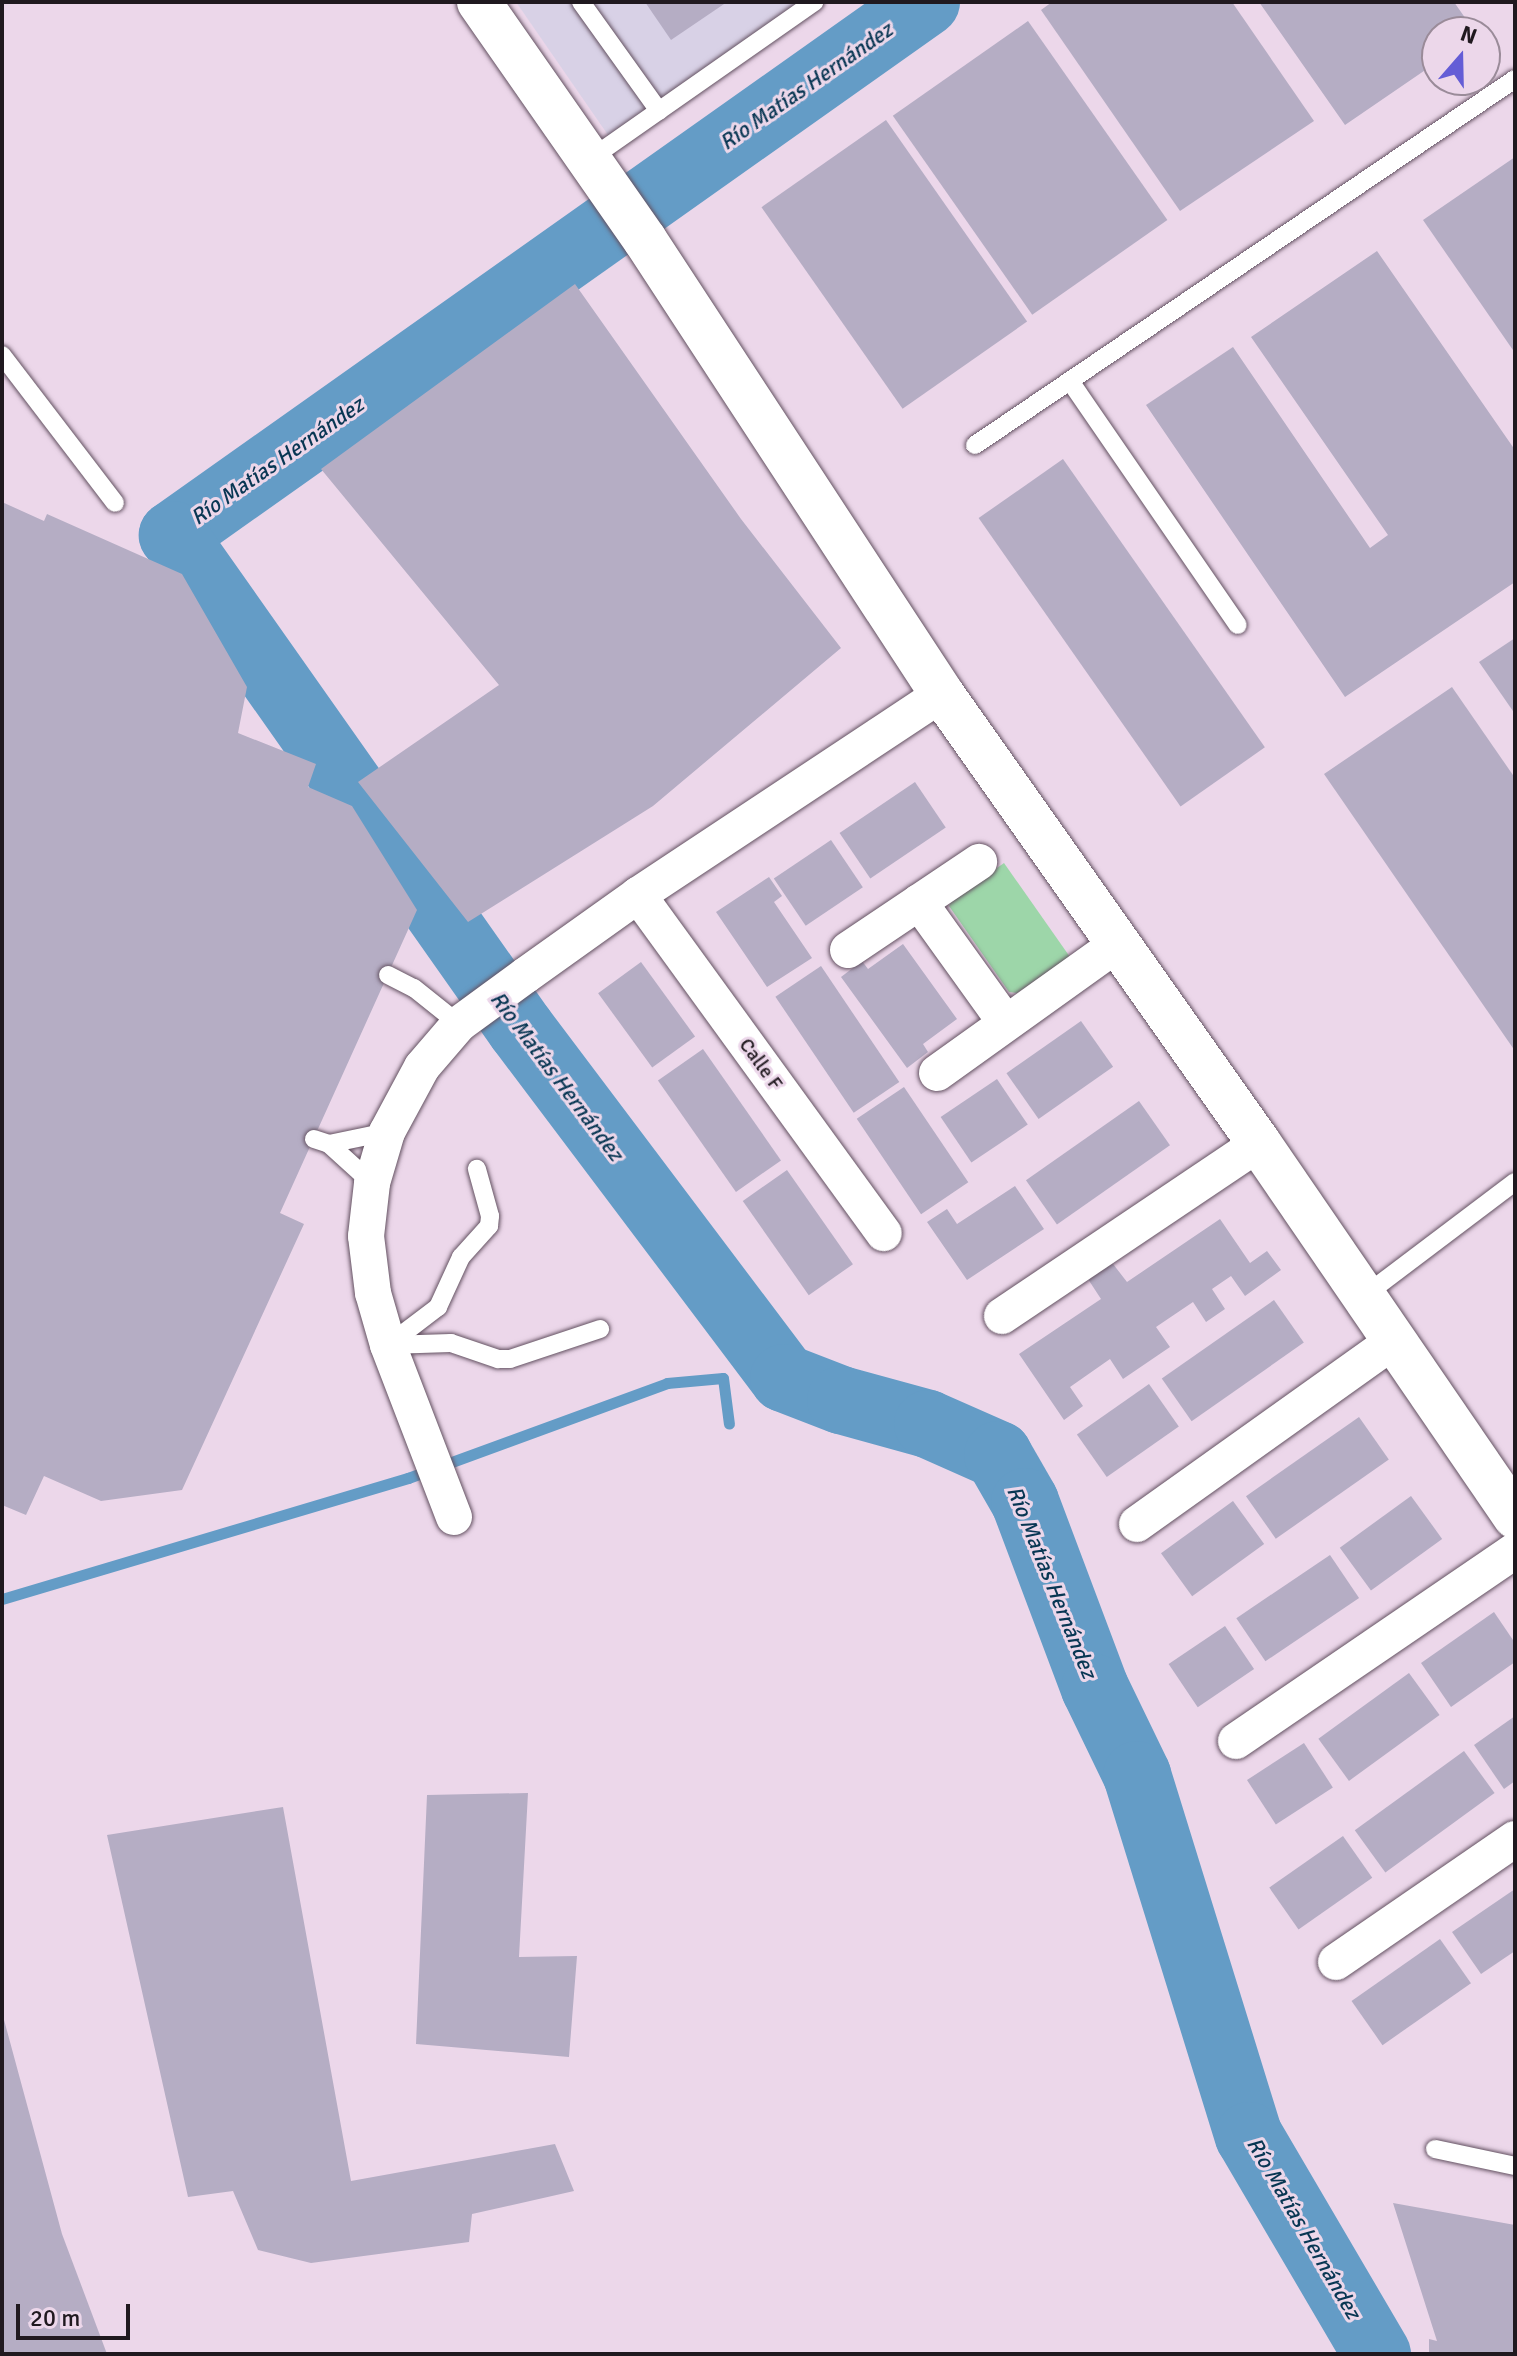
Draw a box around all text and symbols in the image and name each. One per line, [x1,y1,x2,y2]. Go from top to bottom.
water label: Río Matías Hernández [714,16,898,156]
north arrow [1421,16,1501,96]
text: N [1457,20,1481,50]
water label: Río Matías Hernández [185,391,369,531]
water label: Río Matías Hernández [485,986,629,1166]
street label: Calle F [734,1033,788,1095]
water label: Río Matías Hernández [1001,1482,1103,1682]
water label: Río Matías Hernández [1241,2133,1367,2323]
scale bar [20,2288,134,2338]
text: 20 m [30,2303,80,2333]

